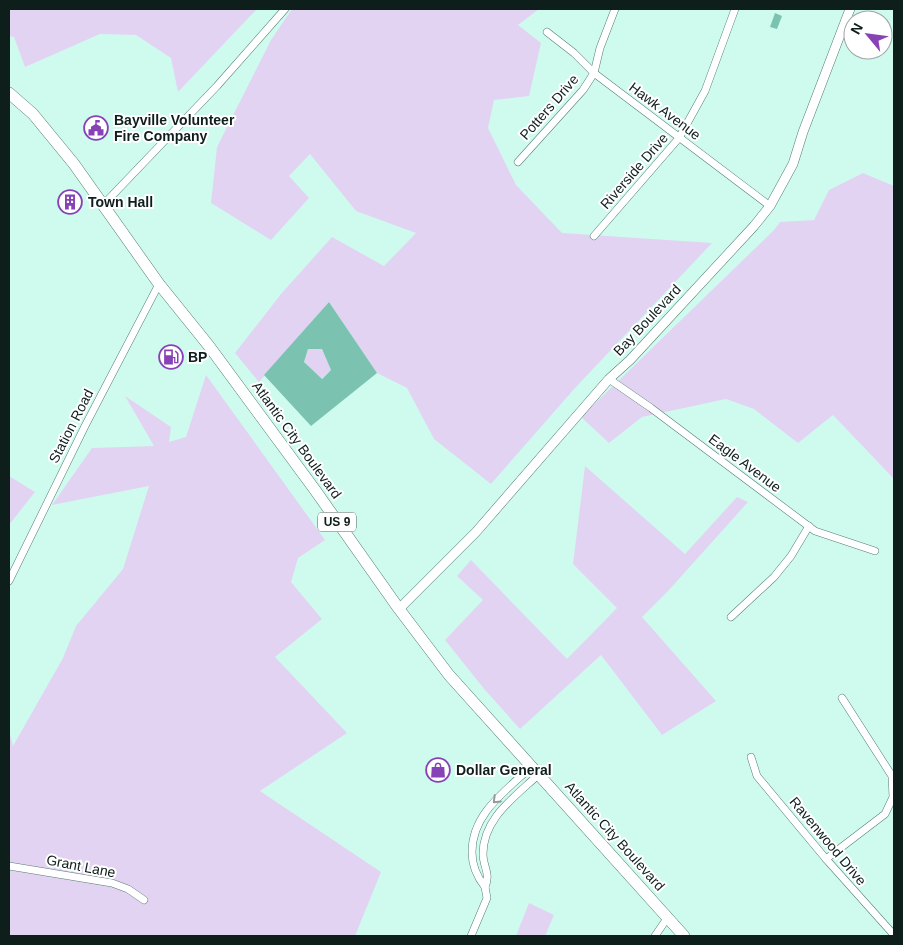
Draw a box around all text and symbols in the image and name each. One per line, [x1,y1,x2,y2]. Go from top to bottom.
north arrow [843,10,893,60]
text: N [847,20,866,37]
street label: Potters Drive [516,71,582,143]
street label: Hawk Avenue [626,79,704,143]
place label: Bayville Volunteer Fire Company [114,112,235,144]
public building icon: Bayville Volunteer Fire Company [83,115,109,141]
street label: Riverside Drive [597,130,671,212]
building icon: Town Hall [57,189,83,215]
place label: Town Hall [88,194,153,210]
street label: Bay Boulevard [610,281,684,359]
fuel station icon: BP [158,344,184,370]
place label: BP [188,349,207,365]
street label: Atlantic City Boulevard [249,378,345,502]
street label: Station Road [45,386,97,466]
street label: Eagle Avenue [706,431,784,495]
road number: US 9 [318,512,356,532]
shop icon: Dollar General [425,757,451,783]
place label: Dollar General [456,762,552,778]
street label: Atlantic City Boulevard [562,778,668,894]
one-way arrow [493,794,502,803]
street label: Ravenwood Drive [786,794,870,889]
street label: Grant Lane [45,851,117,881]

